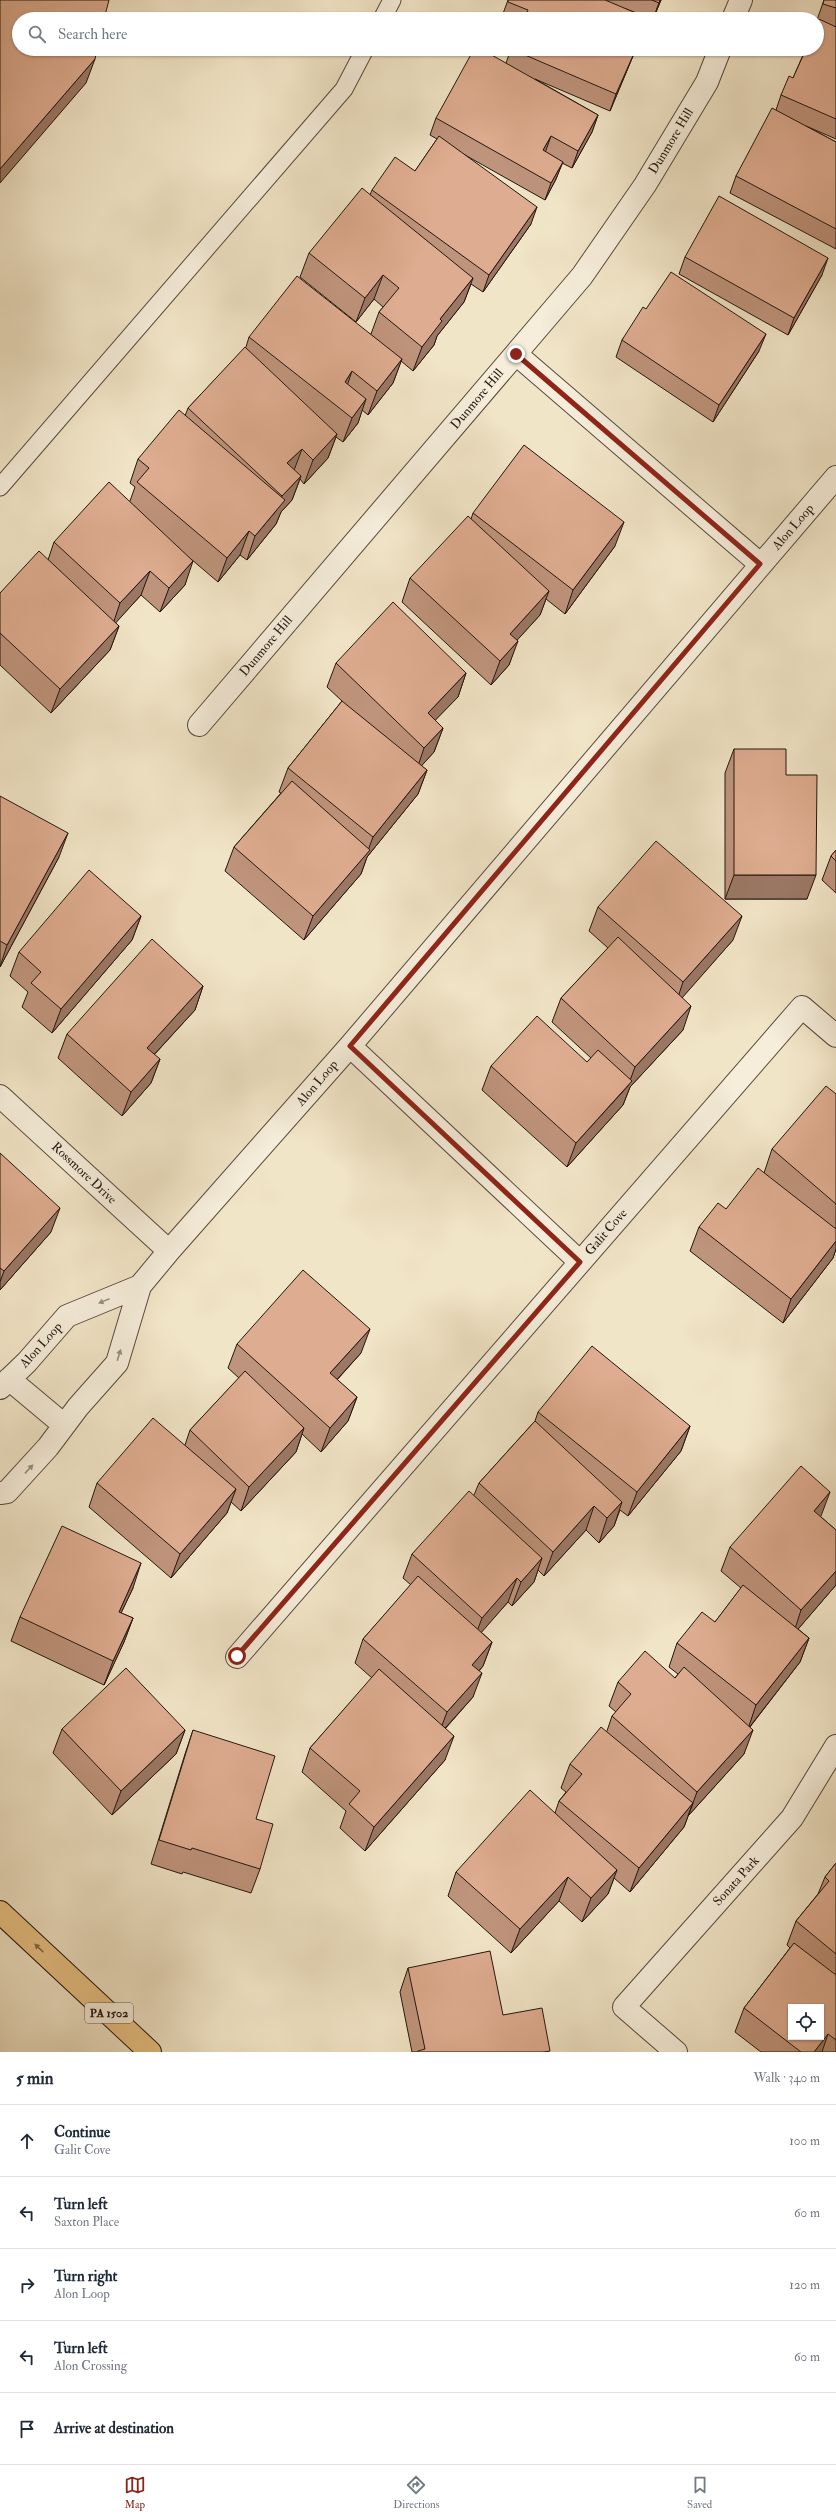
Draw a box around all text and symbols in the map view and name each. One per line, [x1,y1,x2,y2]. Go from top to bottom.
search box [12,12,824,56]
icon: search [26,23,48,45]
text: Search here [58,25,127,44]
street label: Dunmore Hill [645,105,697,177]
route end [507,345,525,363]
street label: Dunmore Hill [447,365,507,433]
street label: Alon Loop [768,500,818,555]
street label: Dunmore Hill [236,612,296,680]
street label: Alon Loop [292,1056,342,1111]
street label: Rossmore Drive [48,1139,120,1208]
street label: Galit Cove [581,1205,631,1259]
one-way arrow [99,1298,110,1304]
street label: Alon Loop [16,1319,67,1372]
one-way arrow [116,1349,122,1361]
one-way arrow [24,1463,33,1474]
route start [228,1647,246,1665]
street label: Sonata Park [709,1852,763,1909]
one-way arrow [34,1943,44,1953]
road number: PA 1502 [85,2003,133,2023]
map controls [788,2004,824,2040]
button: locate [788,2004,824,2040]
text: 5 min [16,2068,54,2089]
text: Walk · 340 m [754,2070,820,2086]
text: Continue [54,2123,110,2142]
icon: ahead [16,2130,38,2152]
text: 100 m [789,2133,820,2149]
text: Galit Cove [54,2142,111,2158]
text: Turn left [54,2195,108,2214]
icon: left [16,2202,38,2224]
text: 60 m [794,2205,820,2221]
text: Saxton Place [54,2214,119,2230]
text: Turn right [54,2267,117,2286]
icon: right [16,2274,38,2296]
text: 120 m [789,2277,820,2293]
text: Alon Loop [54,2286,110,2302]
text: Turn left [54,2339,108,2358]
icon: left [16,2346,38,2368]
text: 60 m [794,2349,820,2365]
text: Alon Crossing [54,2358,127,2374]
icon: arrive [16,2418,38,2440]
text: Arrive at destination [54,2419,174,2438]
tab: Map [124,2474,146,2511]
tab: Directions [393,2474,440,2511]
tab: Saved [687,2474,712,2511]

